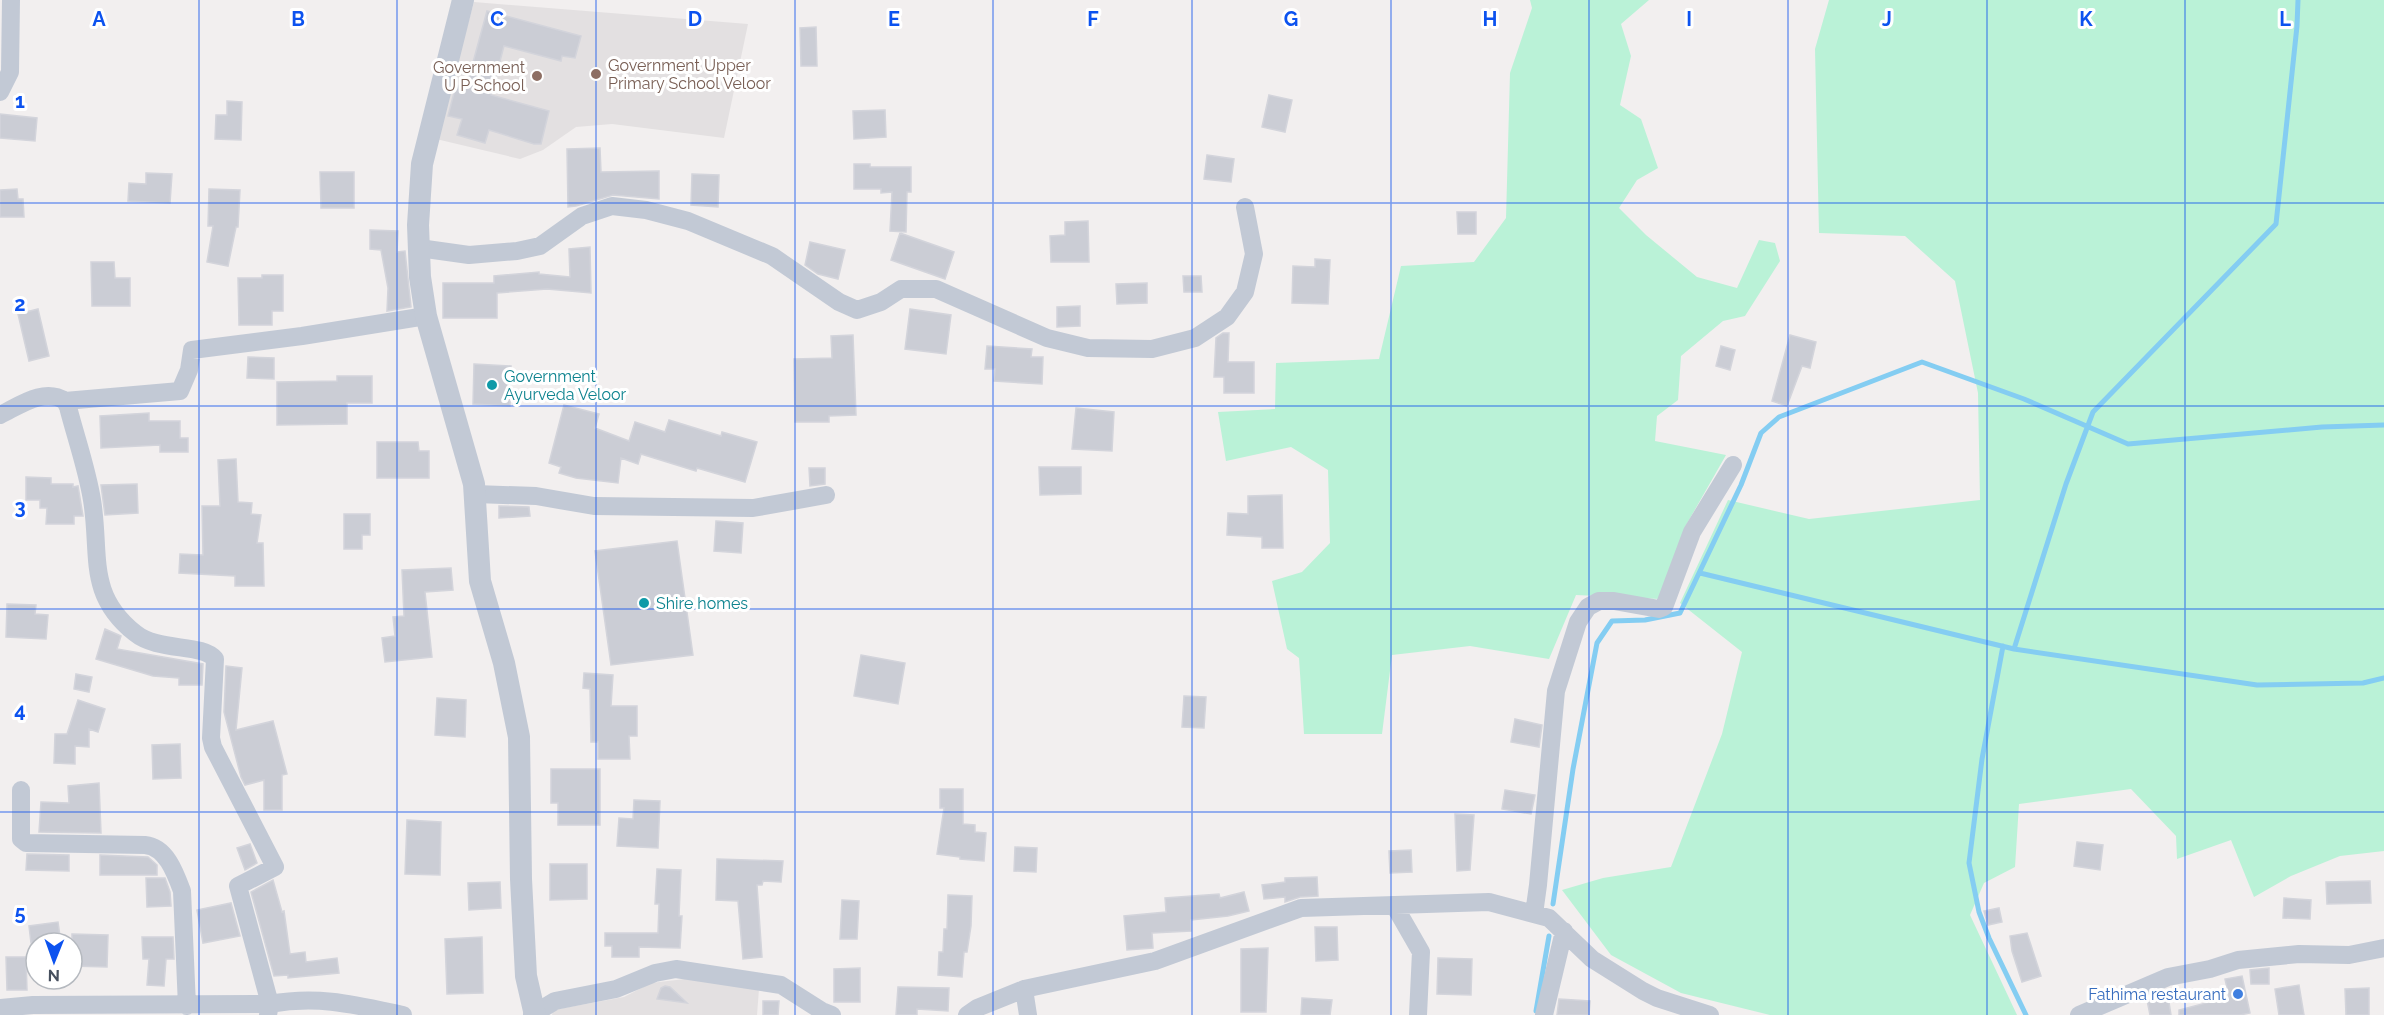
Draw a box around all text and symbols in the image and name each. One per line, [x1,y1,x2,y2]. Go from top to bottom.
text: A [92,7,106,31]
text: B [291,7,305,31]
text: C [490,7,504,31]
text: D [688,7,702,31]
text: E [888,7,900,31]
text: F [1087,7,1099,31]
text: G [1284,7,1298,31]
text: H [1483,7,1497,31]
text: I [1686,7,1692,31]
text: J [1882,7,1892,31]
text: K [2079,7,2093,31]
text: L [2279,7,2291,31]
place label: Government Upper Primary School Veloor [608,56,771,93]
place label: Government U P School [433,58,526,95]
marker: Government Upper Primary School Veloor [589,67,603,81]
marker: Government U P School [530,69,544,83]
text: 1 [15,89,25,113]
text: 2 [14,292,26,316]
place label: Government Ayurveda Veloor [504,367,626,404]
marker: Government Ayurveda Veloor [485,378,499,392]
text: 3 [14,495,26,519]
place label: Shire homes [656,594,748,613]
marker: Shire homes [637,596,651,610]
text: 4 [14,698,26,722]
text: 5 [14,901,26,925]
north arrow [24,931,84,991]
text: N [47,966,60,985]
place label: Fathima restaurant [2088,985,2227,1004]
marker: Fathima restaurant [2231,987,2245,1001]

